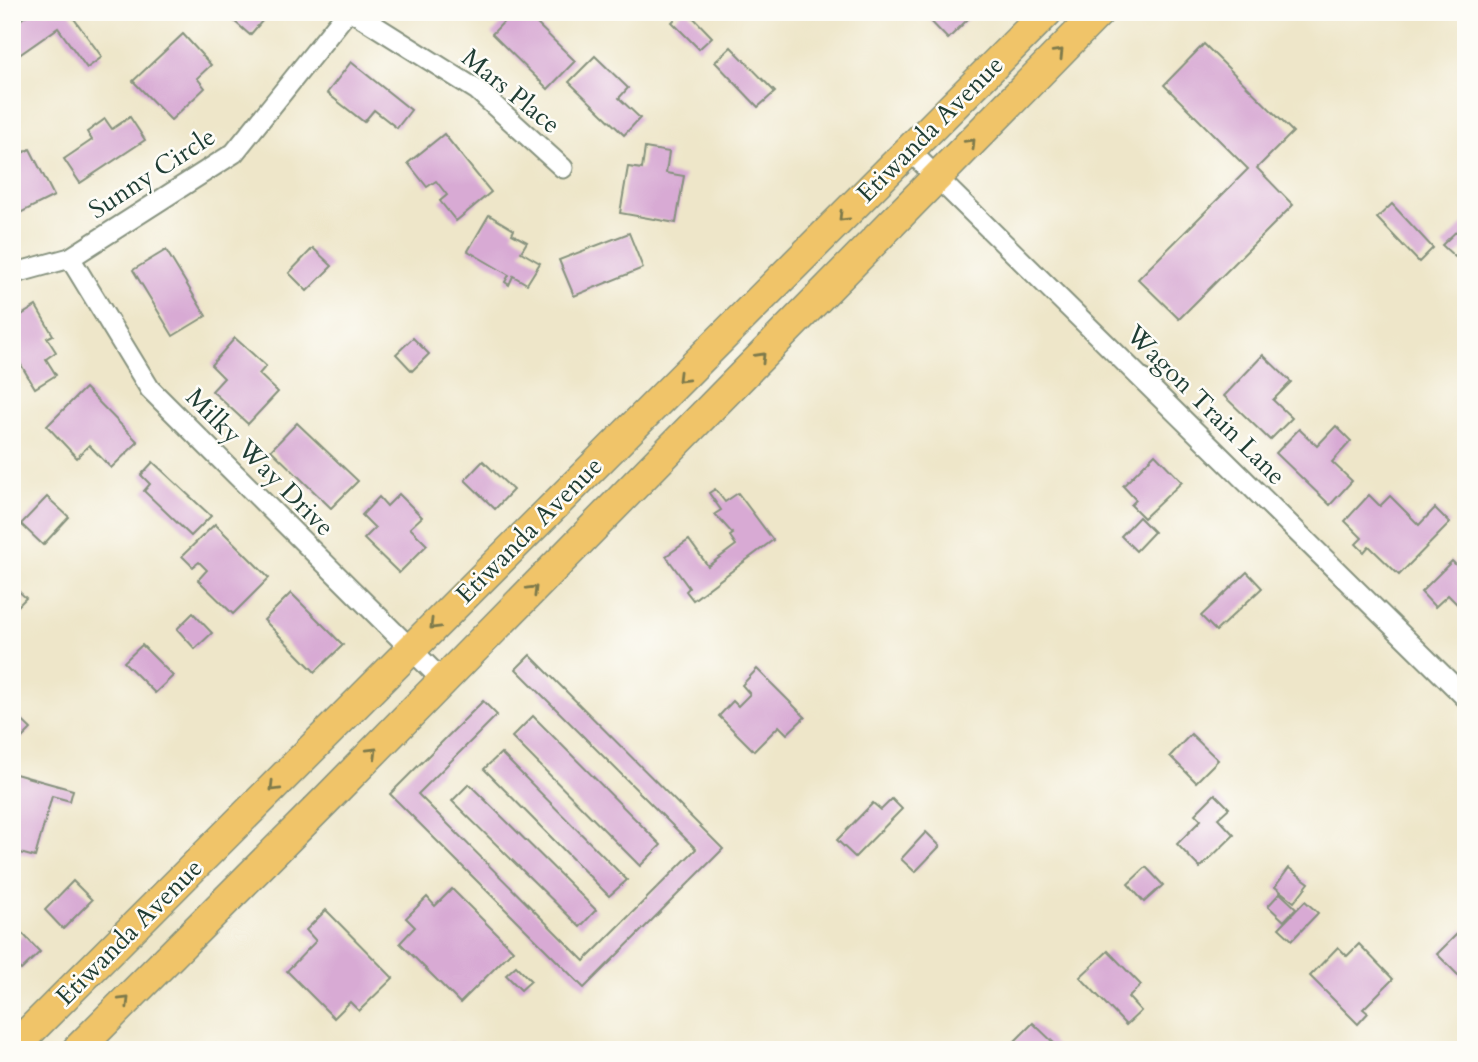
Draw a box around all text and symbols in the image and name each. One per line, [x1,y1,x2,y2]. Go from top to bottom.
street label: Mars Place [454,40,568,142]
street label: Etiwanda Avenue [849,48,1011,210]
one-way arrow [1050,48,1063,61]
street label: Sunny Circle [82,119,222,227]
one-way arrow [963,138,976,151]
one-way arrow [839,209,851,221]
street label: Wagon Train Lane [1118,317,1294,493]
one-way arrow [752,353,765,366]
one-way arrow [677,369,690,382]
street label: Milky Way Drive [178,380,342,544]
street label: Etiwanda Avenue [448,449,610,611]
one-way arrow [524,585,537,598]
one-way arrow [430,617,443,630]
one-way arrow [365,748,377,760]
one-way arrow [270,779,283,792]
street label: Etiwanda Avenue [48,851,210,1013]
one-way arrow [116,997,129,1010]

